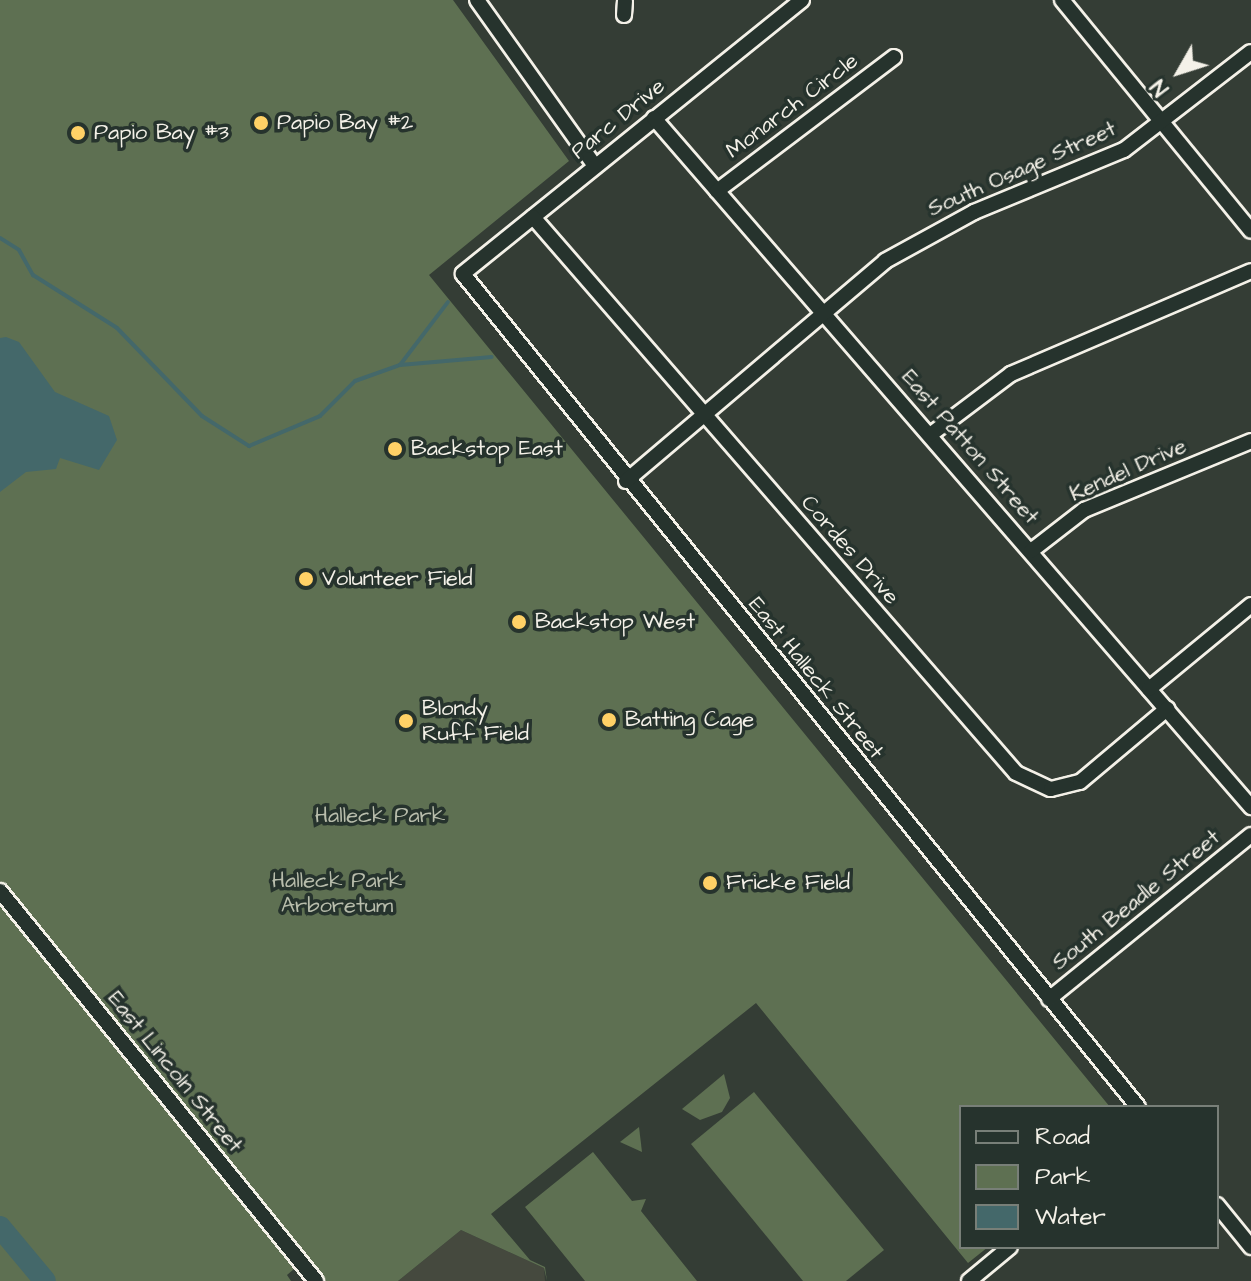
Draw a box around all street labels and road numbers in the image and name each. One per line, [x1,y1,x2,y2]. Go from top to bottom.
street label: Monarch Circle [721,48,863,164]
street label: Parc Drive [566,73,670,165]
street label: South Osage Street [924,116,1120,222]
street label: East Patton Street [896,364,1044,530]
street label: Kendel Drive [1066,433,1190,507]
street label: Cordes Drive [795,490,905,610]
street label: East Halleck Street [743,592,889,764]
street label: South Beadle Street [1047,824,1225,976]
street label: East Lincoln Street [102,986,248,1158]

